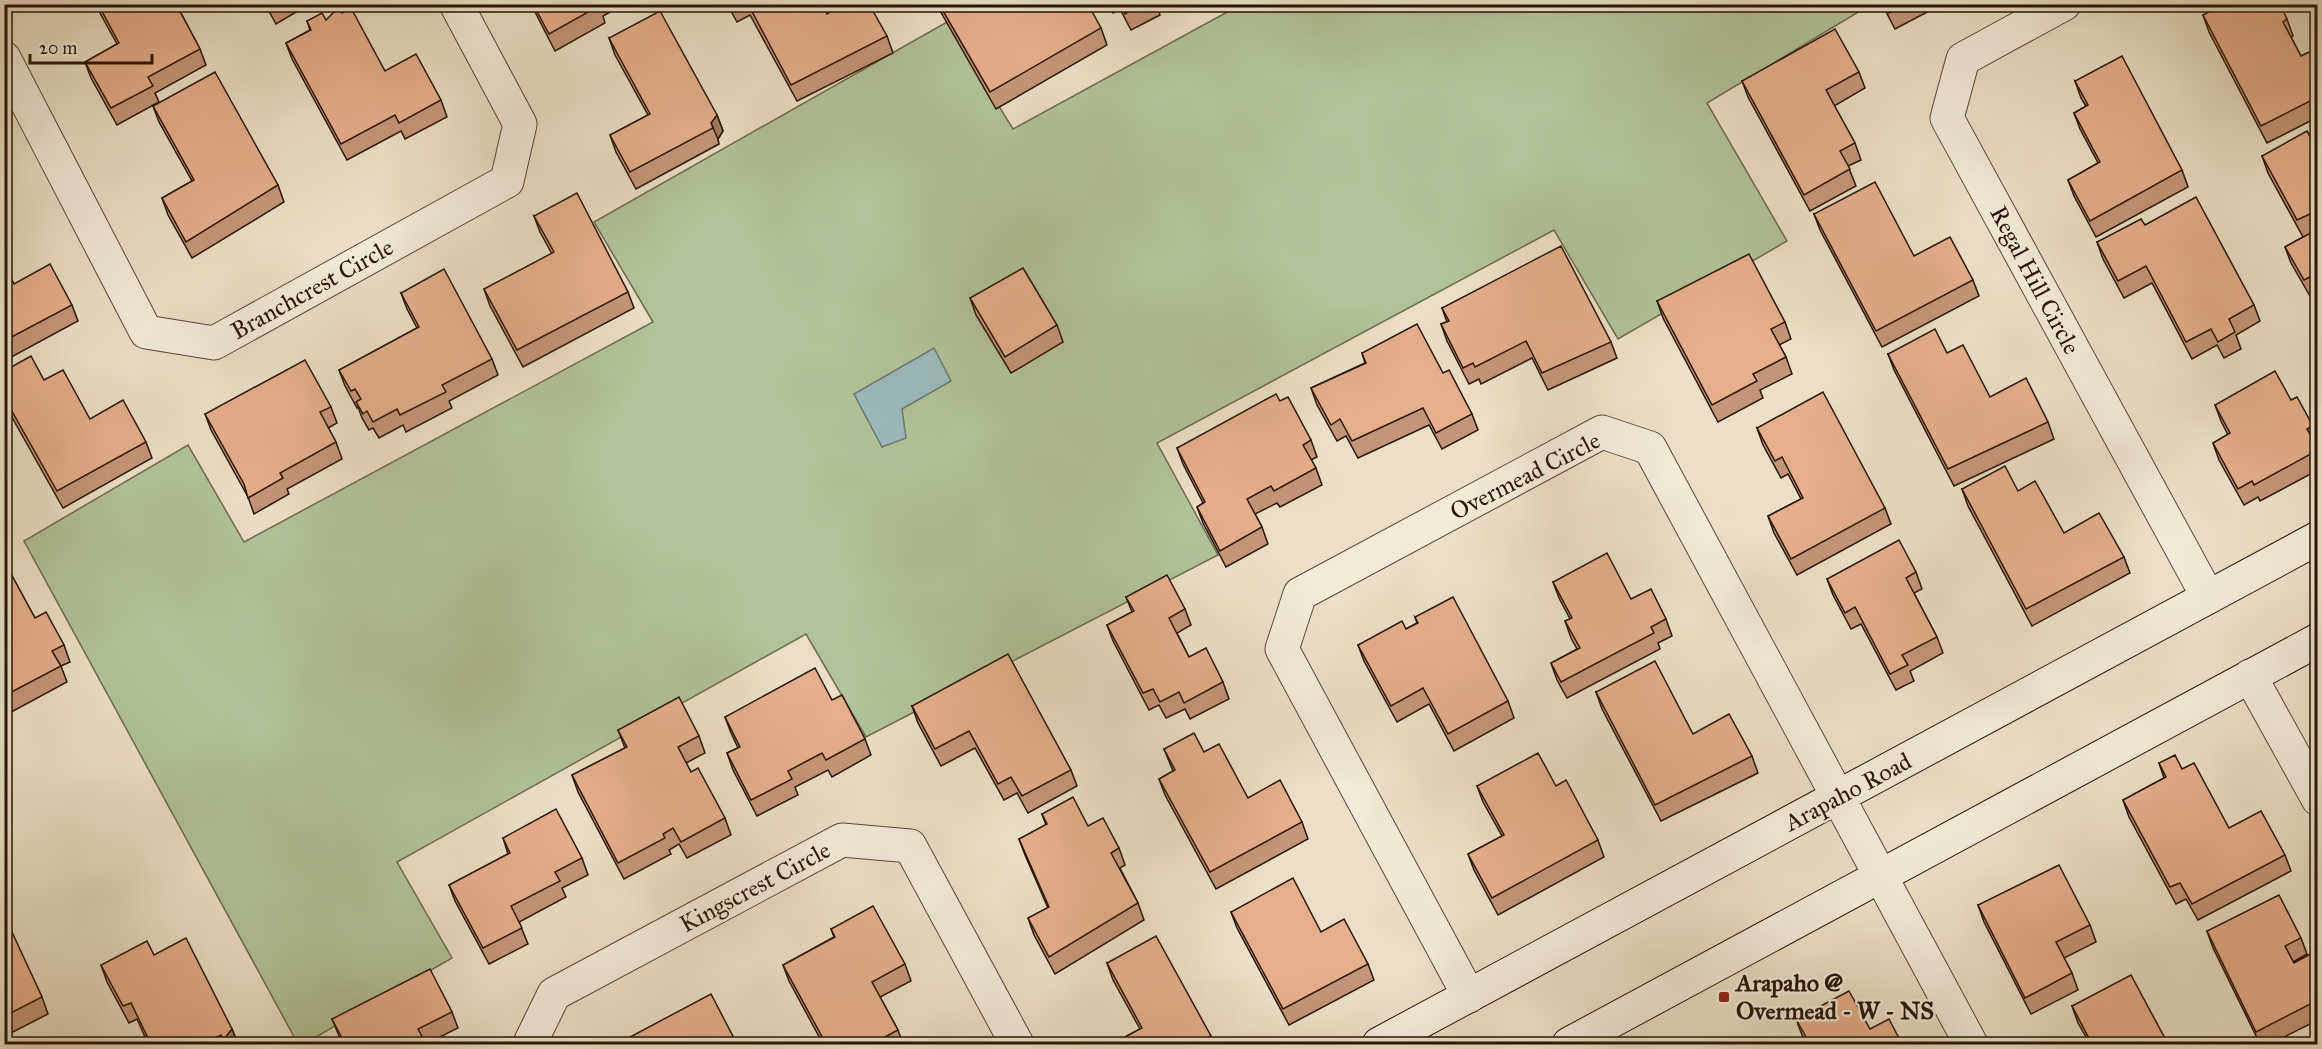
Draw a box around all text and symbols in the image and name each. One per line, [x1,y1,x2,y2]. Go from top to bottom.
scale bar [30,27,152,65]
text: 20 m [39,37,77,59]
street label: Regal Hill Circle [1983,201,2087,359]
street label: Branchcrest Circle [226,232,398,346]
street label: Overmead Circle [1445,425,1605,527]
street label: Arapaho Road [1779,746,1917,838]
street label: Kingscrest Circle [675,835,835,939]
place label: Arapaho @ Overmead - W - NS [1734,968,1934,1026]
marker: Arapaho @ Overmead - W - NS [1717,990,1731,1004]

